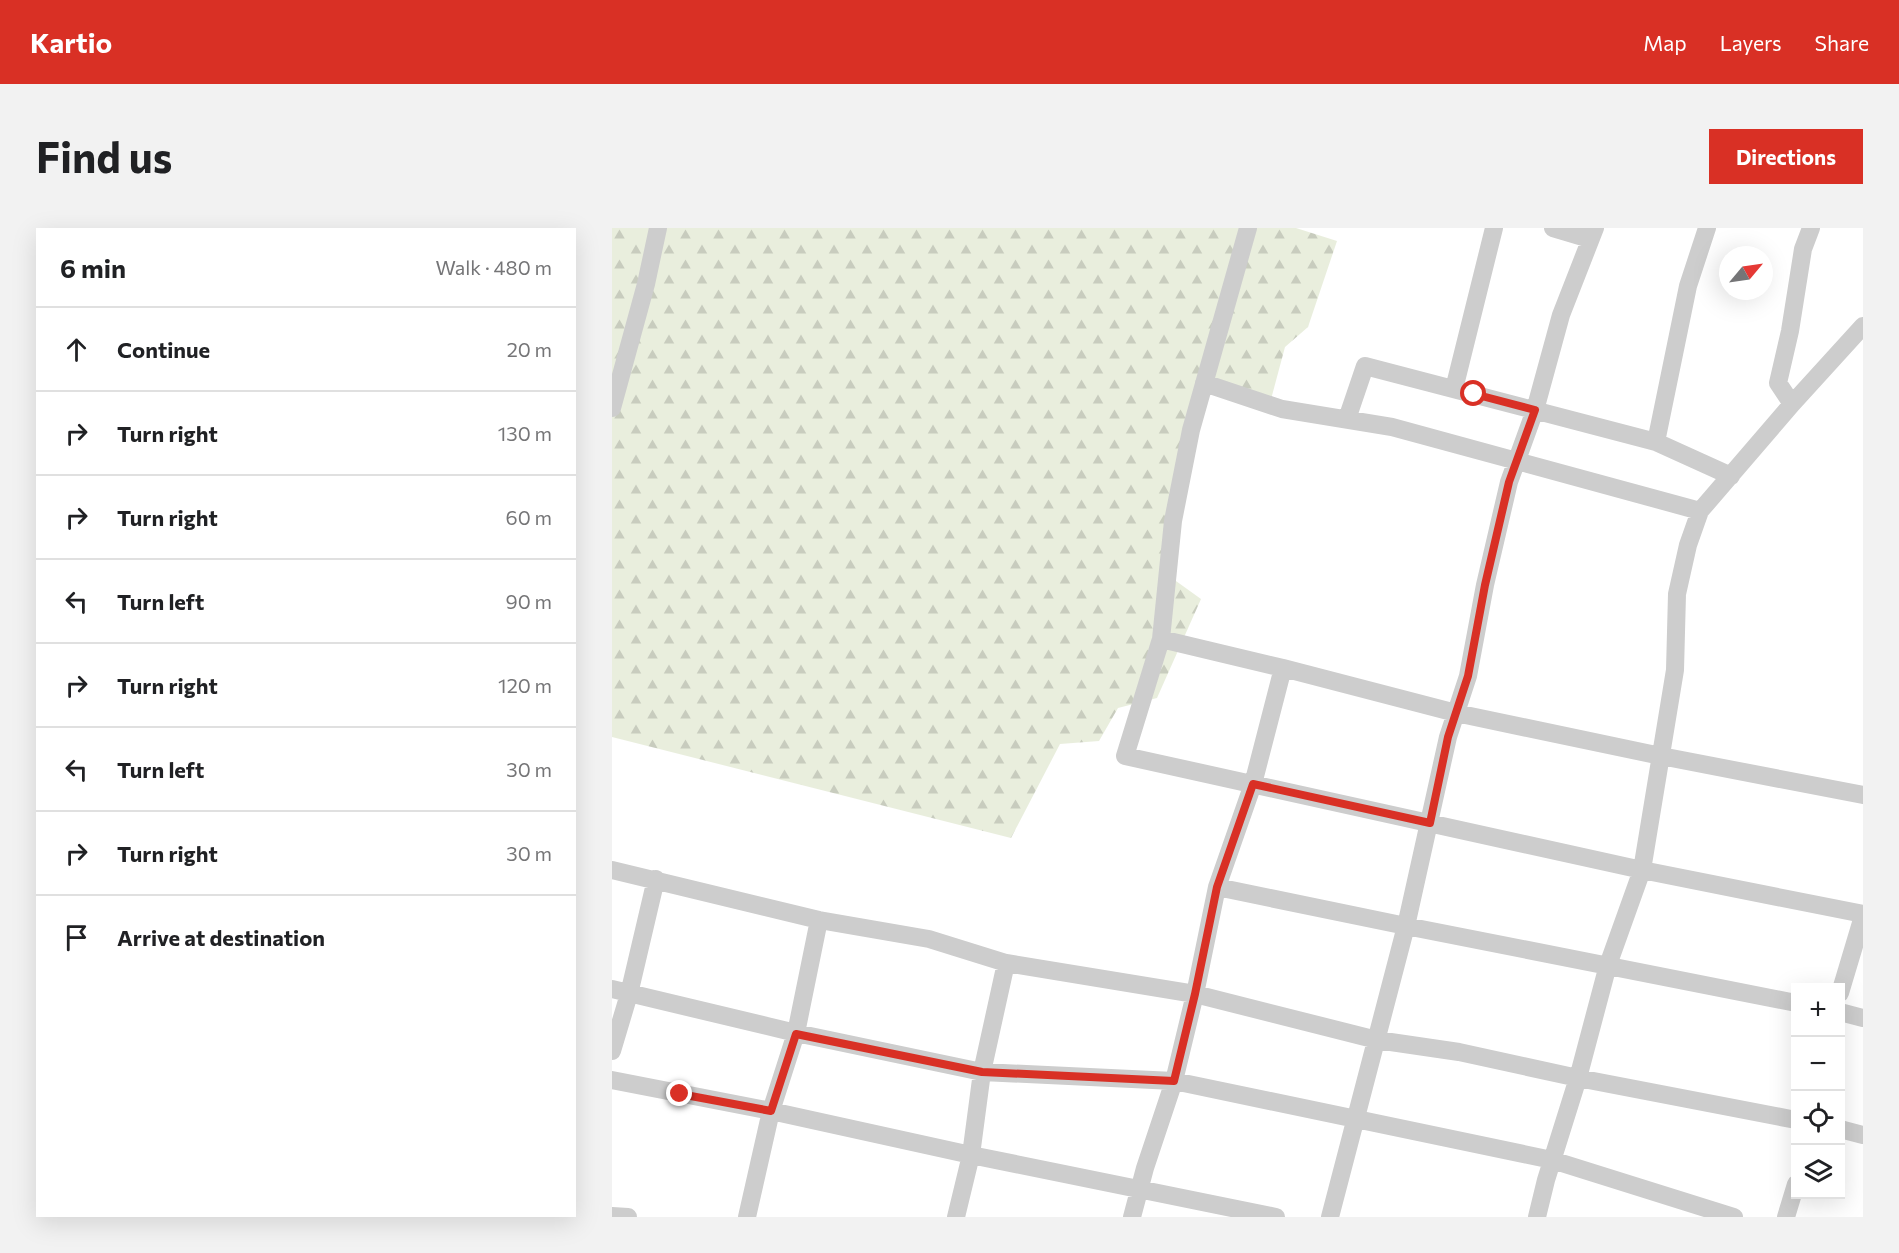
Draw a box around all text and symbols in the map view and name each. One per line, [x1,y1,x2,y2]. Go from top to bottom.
text: Kartio [30,25,112,59]
text: Map [1643,30,1687,55]
text: Layers [1720,30,1782,55]
text: Share [1815,30,1869,55]
button: Directions [1709,129,1863,184]
text: Find us [36,130,172,182]
north arrow [1719,246,1773,300]
text: 6 min [60,252,126,283]
text: Walk · 480 m [435,255,552,279]
icon: ahead [60,333,93,366]
text: Continue [117,336,210,363]
text: 20 m [507,337,552,361]
route start [1460,380,1486,406]
icon: right [60,417,93,450]
text: Turn right [117,420,218,447]
text: 130 m [498,421,552,445]
icon: right [60,501,93,534]
text: Turn right [117,504,218,531]
text: 60 m [506,505,552,529]
icon: left [60,585,93,618]
text: Turn left [117,588,204,615]
text: 90 m [506,589,552,613]
icon: right [60,669,93,702]
text: Turn right [117,672,218,699]
text: 120 m [498,673,552,697]
icon: left [60,753,93,786]
text: Turn left [117,756,204,783]
text: 30 m [506,757,552,781]
icon: right [60,837,93,870]
text: Turn right [117,840,218,867]
text: 30 m [506,841,552,865]
icon: arrive [60,921,93,954]
text: Arrive at destination [117,924,325,951]
map controls [1791,983,1845,1199]
button: + [1791,983,1845,1037]
button: − [1791,1037,1845,1091]
route end [666,1080,692,1106]
button: locate [1791,1091,1845,1145]
button: layers [1791,1145,1845,1199]

